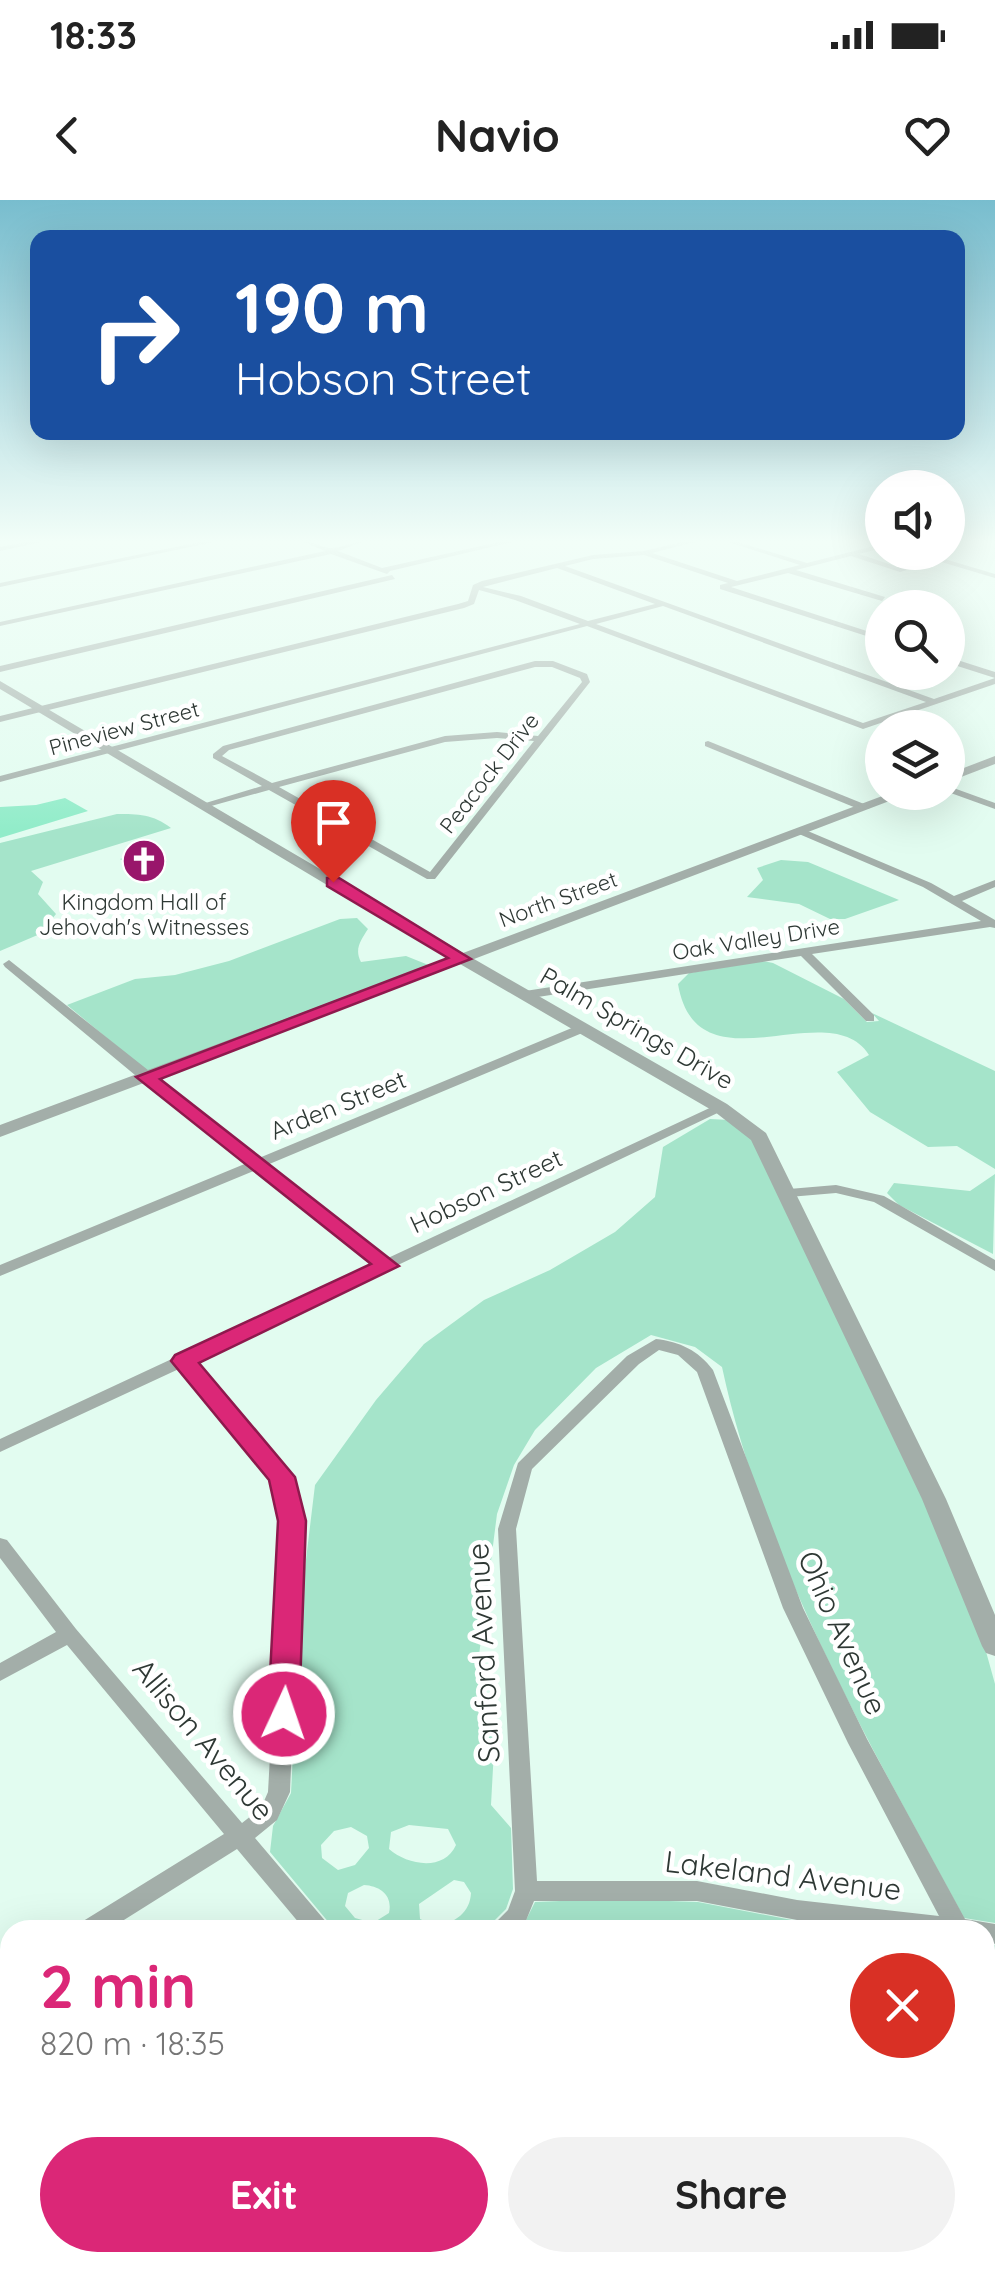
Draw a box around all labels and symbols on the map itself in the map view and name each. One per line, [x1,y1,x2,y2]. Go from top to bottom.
street label: Pineview Street [46,695,202,761]
street label: Peacock Drive [433,707,545,839]
pin [291,780,376,883]
church icon: Kingdom Hall of Jehovah's Witnesses [121,838,167,884]
street label: North Street [495,865,621,933]
place label: Kingdom Hall of Jehovah's Witnesses [39,888,249,941]
street label: Oak Valley Drive [670,912,842,966]
street label: Palm Springs Drive [535,960,739,1095]
street label: Arden Street [265,1063,410,1146]
street label: Hobson Street [405,1142,567,1239]
street label: Sanford Avenue [458,1542,508,1764]
street label: Ohio Avenue [790,1545,896,1720]
street label: Allison Avenue [125,1651,283,1828]
position arrow [232,1662,336,1766]
street label: Lakeland Avenue [663,1842,903,1908]

